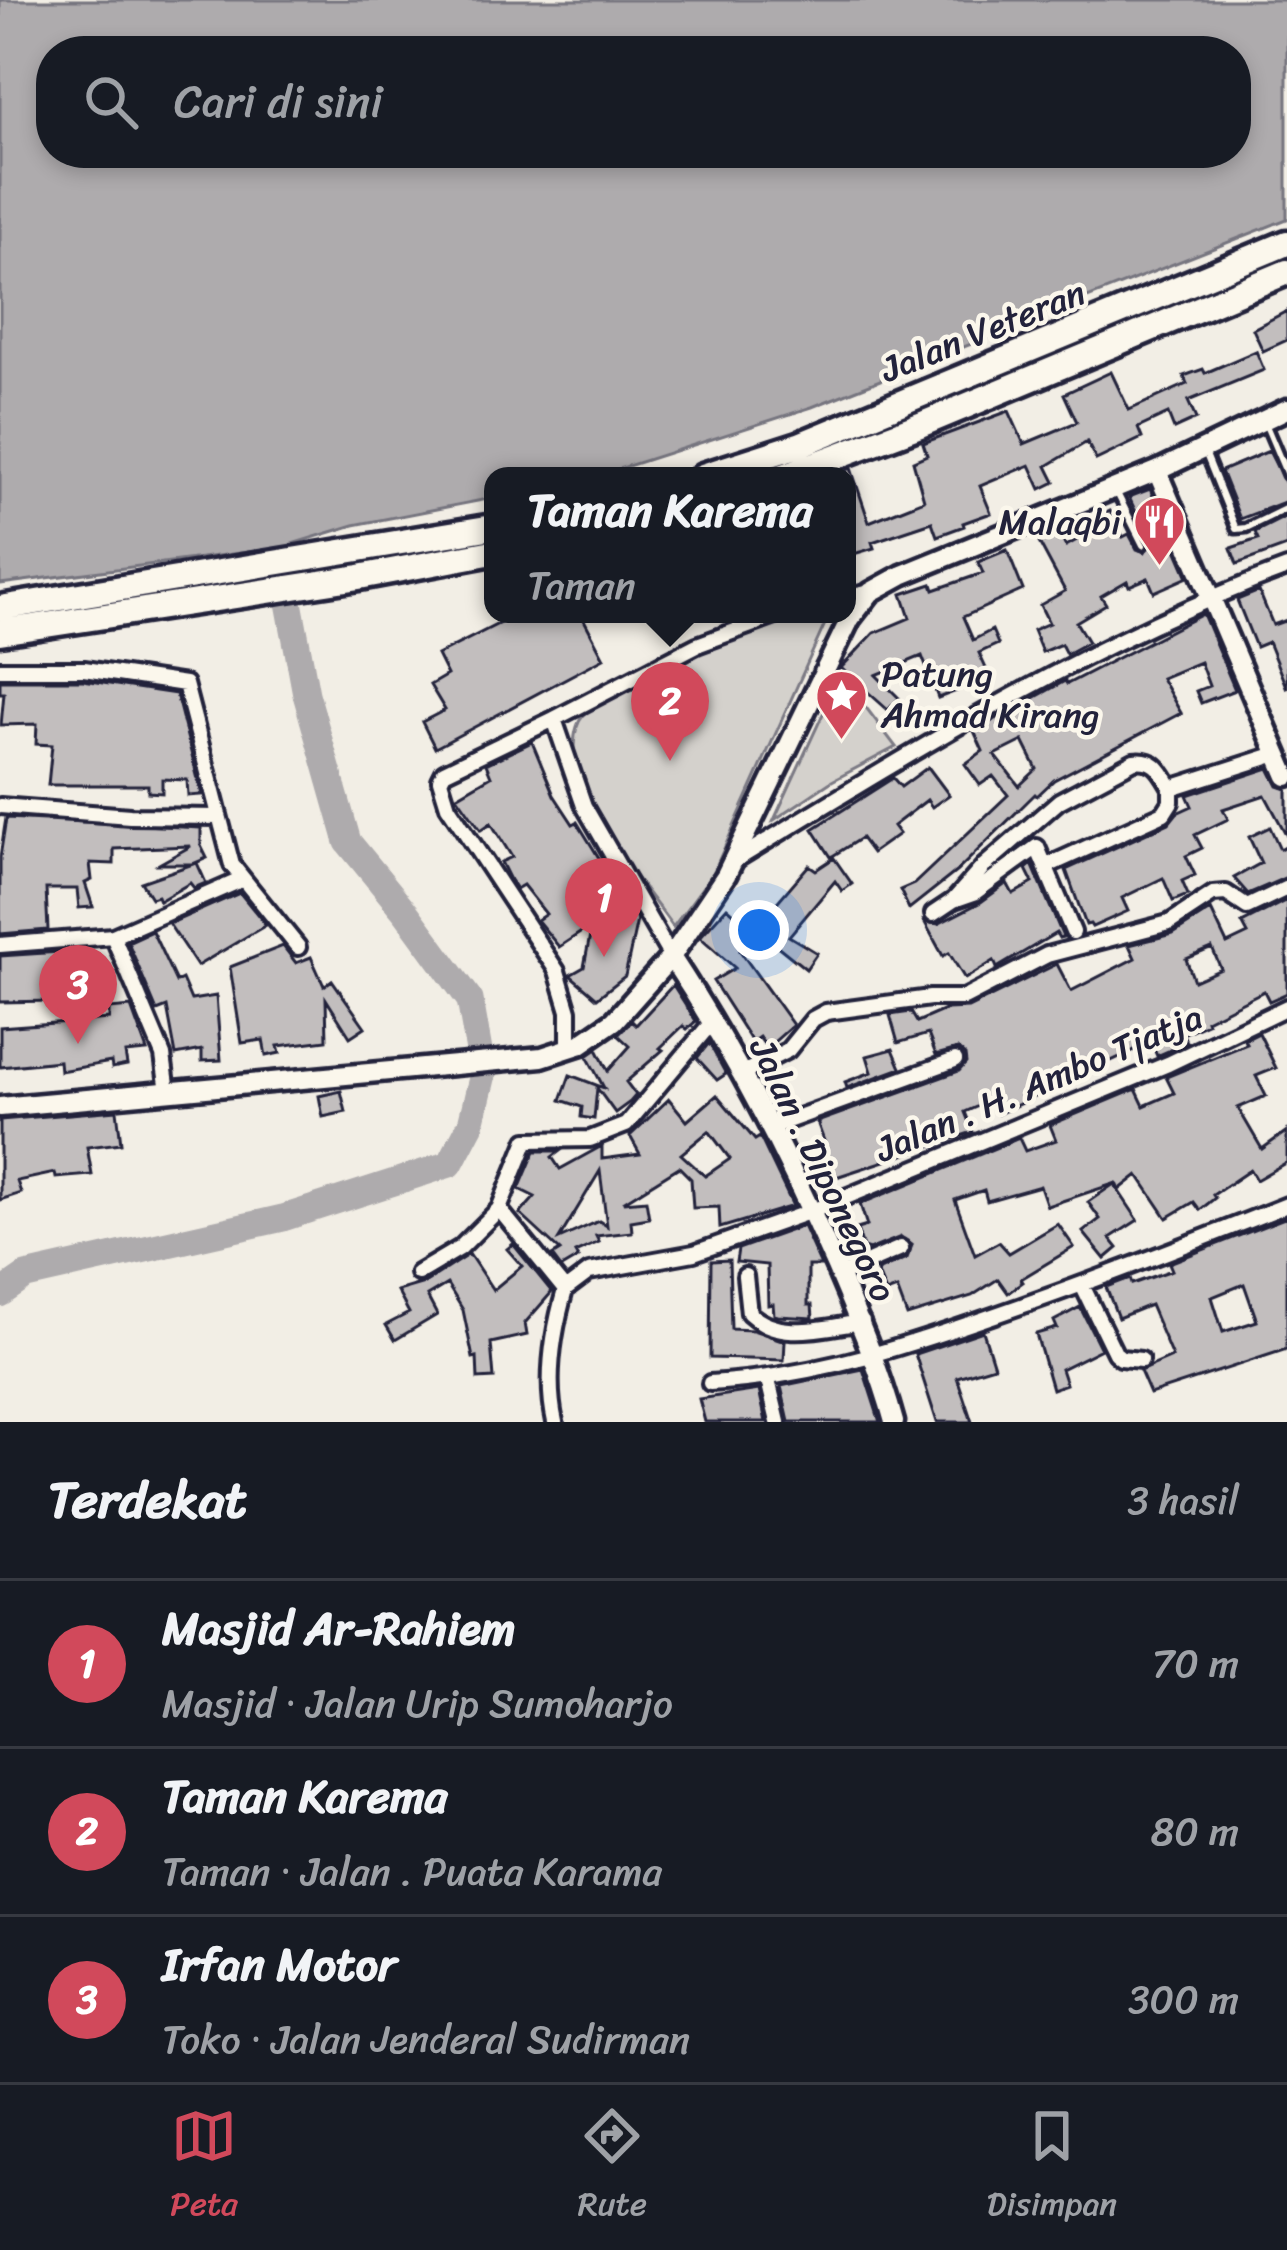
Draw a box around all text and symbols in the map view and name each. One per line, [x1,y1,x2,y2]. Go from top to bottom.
search box [36,36,1251,168]
text: Cari di sini [174,62,383,142]
icon: search [78,69,144,135]
street label: Jalan Veteran [869,261,1095,402]
popup [484,467,856,623]
text: Taman Karema [527,471,813,551]
place label: Malaqbi [999,490,1122,554]
restaurant icon: Malaqbi [1132,494,1188,568]
text: Taman [527,551,636,620]
place label: Patung Ahmad Kirang [880,642,1100,747]
pin: 2 [631,662,709,761]
place icon: Patung Ahmad Kirang [814,667,870,741]
pin: 1 [565,858,643,957]
your location [729,900,789,960]
pin: 3 [39,945,117,1044]
street label: Jalan . H. Ambo Tjatja [863,985,1213,1182]
street label: Jalan . Diponegoro [730,1025,915,1313]
text: Terdekat [48,1455,247,1545]
text: 3 hasil [1128,1466,1239,1535]
text: Masjid Ar-Rahiem [162,1589,515,1669]
text: 1 [79,1629,95,1698]
text: 70 m [1152,1629,1239,1698]
text: Masjid · Jalan Urip Sumoharjo [162,1669,673,1738]
text: Taman Karema [162,1757,447,1837]
text: 2 [76,1797,98,1866]
text: 80 m [1151,1797,1239,1866]
text: Taman · Jalan . Puata Karama [162,1837,662,1906]
text: Irfan Motor [162,1925,397,2005]
text: 3 [76,1965,98,2034]
text: 300 m [1128,1965,1239,2034]
text: Toko · Jalan Jenderal Sudirman [162,2005,690,2074]
tab: Peta [170,2103,238,2233]
tab: Rute [578,2103,647,2233]
tab: Disimpan [987,2103,1117,2233]

